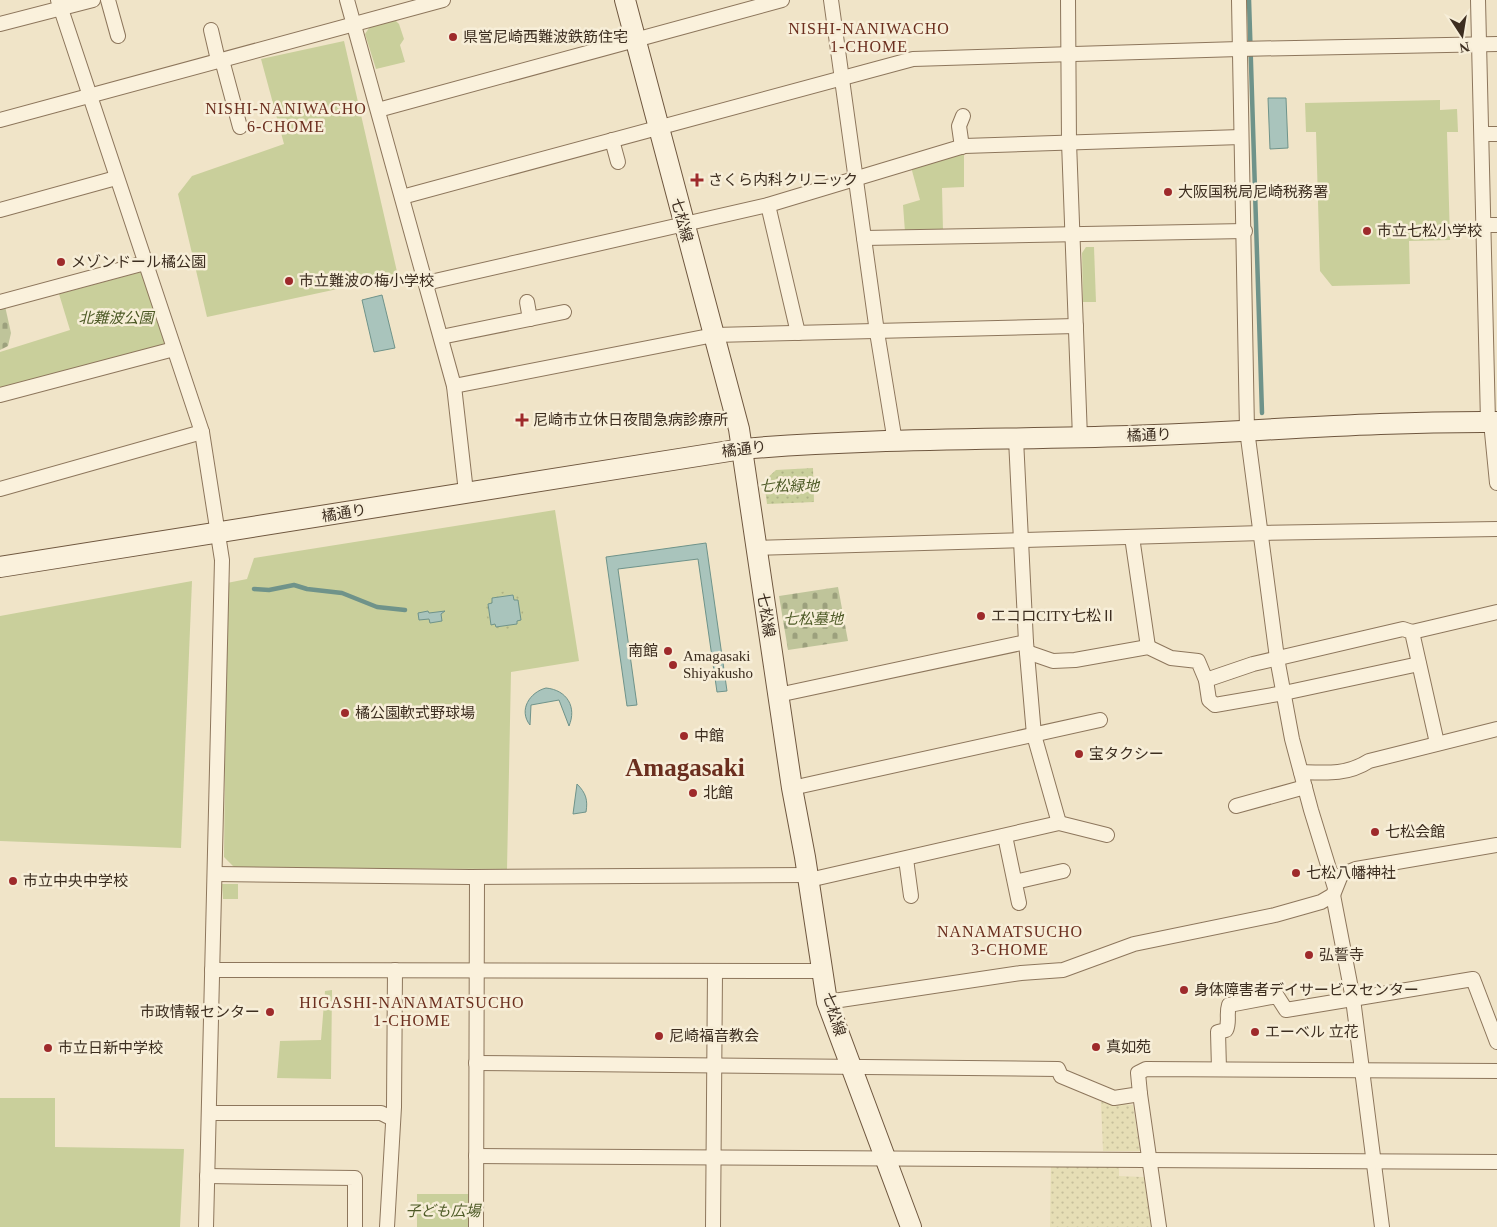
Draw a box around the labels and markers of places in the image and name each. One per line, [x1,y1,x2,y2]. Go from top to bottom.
place label: 県営尼崎西難波鉄筋住宅 [463,29,628,45]
marker: 県営尼崎西難波鉄筋住宅 [447,31,459,43]
place label: さくら内科クリニック [708,172,858,188]
marker: さくら内科クリニック [690,173,704,187]
place label: 大阪国税局尼崎税務署 [1178,184,1328,200]
marker: 大阪国税局尼崎税務署 [1162,186,1174,198]
place label: 市立七松小学校 [1377,223,1482,239]
marker: 市立七松小学校 [1361,225,1373,237]
place label: メゾンドール橘公園 [71,254,206,270]
marker: メゾンドール橘公園 [55,256,67,268]
place label: 市立難波の梅小学校 [299,272,434,289]
marker: 市立難波の梅小学校 [283,275,295,287]
place label: 尼崎市立休日夜間急病診療所 [533,411,728,428]
marker: 尼崎市立休日夜間急病診療所 [515,413,529,427]
place label: エコロCITY七松Ⅱ [991,608,1116,624]
marker: エコロCITY七松Ⅱ [975,610,987,622]
place label: 南館 [628,643,658,659]
marker: 南館 [662,645,674,657]
place label: Amagasaki Shiyakusho [683,648,753,681]
marker: Amagasaki Shiyakusho [667,659,679,671]
place label: 橘公園軟式野球場 [355,705,475,721]
marker: 橘公園軟式野球場 [339,707,351,719]
place label: 中館 [694,728,724,744]
marker: 中館 [678,730,690,742]
place label: 宝タクシー [1089,746,1164,762]
marker: 宝タクシー [1073,748,1085,760]
place label: 北館 [703,784,733,801]
marker: 北館 [687,787,699,799]
place label: 七松会館 [1385,824,1445,840]
marker: 七松会館 [1369,826,1381,838]
place label: 七松八幡神社 [1306,865,1396,881]
marker: 七松八幡神社 [1290,867,1302,879]
place label: 市立中央中学校 [23,873,128,889]
marker: 市立中央中学校 [7,875,19,887]
place label: 弘誓寺 [1319,947,1364,963]
marker: 弘誓寺 [1303,949,1315,961]
place label: 身体障害者デイサービスセンター [1194,982,1419,998]
marker: 身体障害者デイサービスセンター [1178,984,1190,996]
place label: 市政情報センター [140,1004,260,1020]
marker: 市政情報センター [264,1006,276,1018]
place label: エーベル 立花 [1265,1024,1359,1040]
marker: エーベル 立花 [1249,1026,1261,1038]
place label: 尼崎福音教会 [669,1028,759,1044]
marker: 尼崎福音教会 [653,1030,665,1042]
place label: 真如苑 [1106,1039,1151,1055]
place label: 市立日新中学校 [58,1040,163,1056]
marker: 真如苑 [1090,1041,1102,1053]
marker: 市立日新中学校 [42,1042,54,1054]

